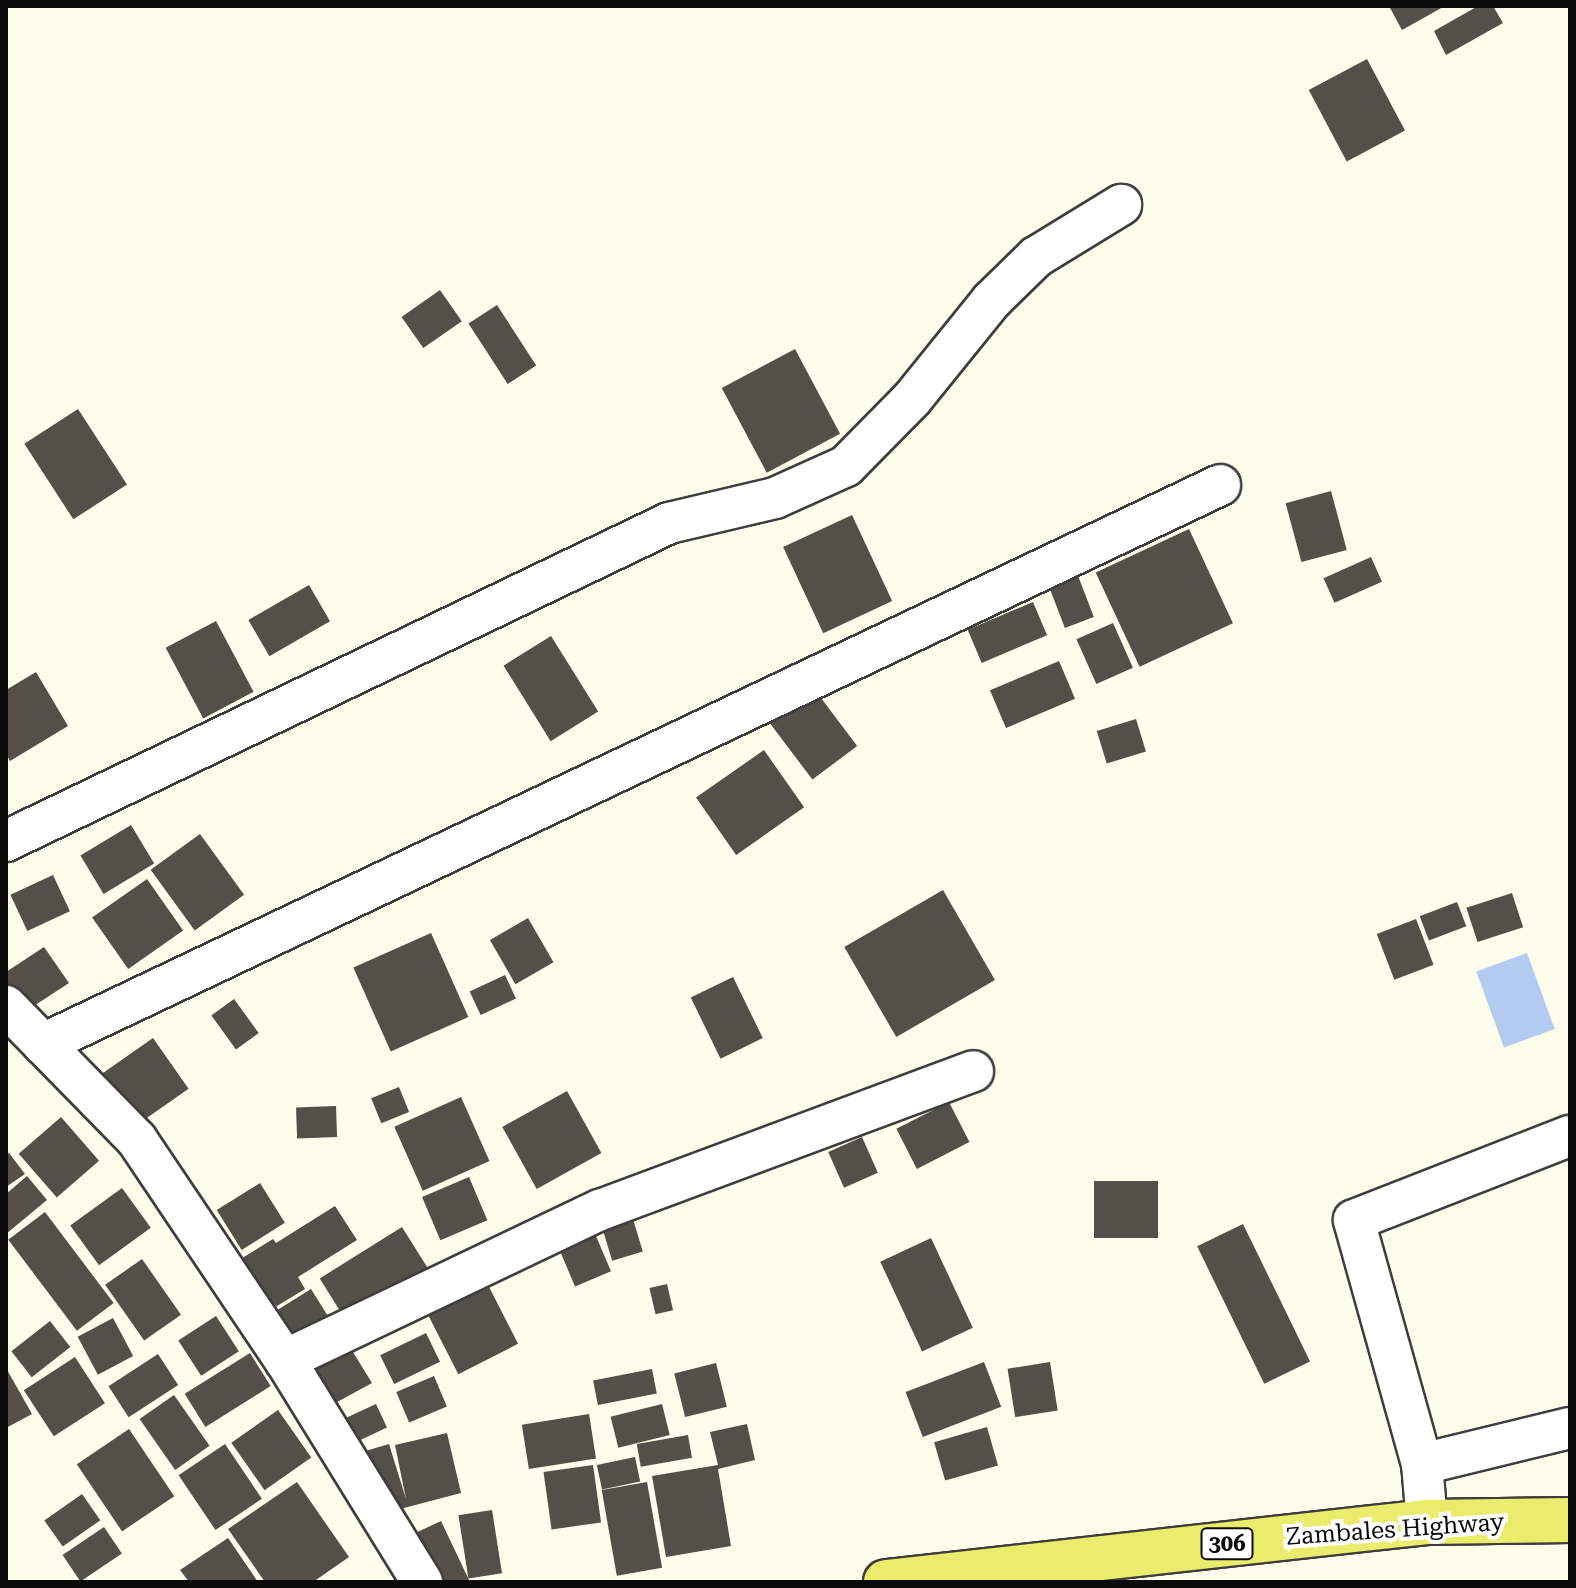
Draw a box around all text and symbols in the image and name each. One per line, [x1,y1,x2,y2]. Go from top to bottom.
street label: Zambales Highway [1285,1508,1505,1552]
road number: 306 [1199,1526,1255,1562]

